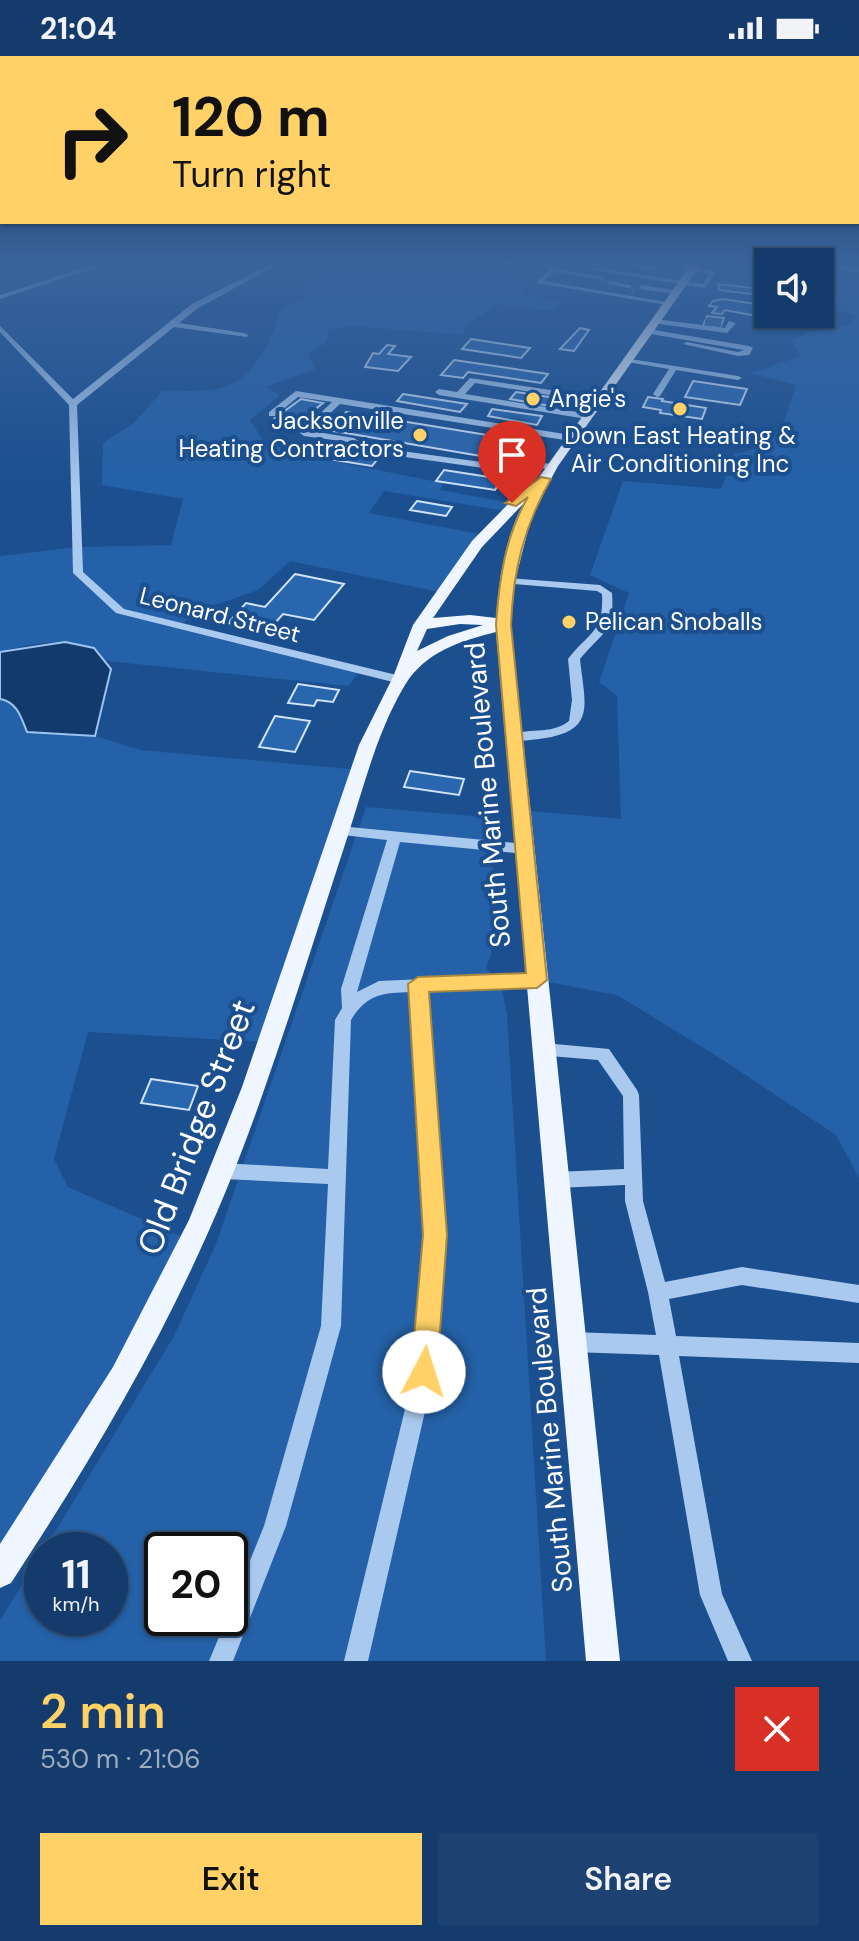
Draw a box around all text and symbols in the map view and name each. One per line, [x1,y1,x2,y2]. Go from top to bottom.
text: 21:04 [40,9,116,48]
text: 120 m [172,80,330,153]
icon: right [40,88,144,192]
text: Turn right [172,151,331,198]
map controls [754,248,834,328]
button: sound [754,248,834,328]
place label: Angie's [549,383,626,414]
marker: Angie's [524,390,542,408]
marker: Down East Heating & Air Conditioning Inc [671,400,689,418]
place label: Jacksonville Heating Contractors [178,405,404,464]
place label: Down East Heating & Air Conditioning Inc [564,420,796,479]
pin [478,421,546,503]
marker: Jacksonville Heating Contractors [411,426,429,444]
icon: arrive [490,433,534,477]
street label: Leonard Street [136,580,304,649]
place label: Pelican Snoballs [585,606,763,637]
marker: Pelican Snoballs [560,613,578,631]
street label: South Marine Boulevard [456,641,519,949]
street label: Old Bridge Street [127,993,266,1261]
street label: South Marine Boulevard [518,1286,581,1594]
position arrow [382,1330,466,1414]
speed limit sign: 20 [144,1532,248,1636]
text: 11 [61,1548,91,1600]
text: km/h [52,1591,100,1617]
text: 2 min [40,1680,166,1743]
button: close [735,1687,819,1771]
text: 530 m · 21:06 [40,1742,201,1776]
button: Exit [40,1833,422,1925]
button: Share [438,1833,819,1925]

